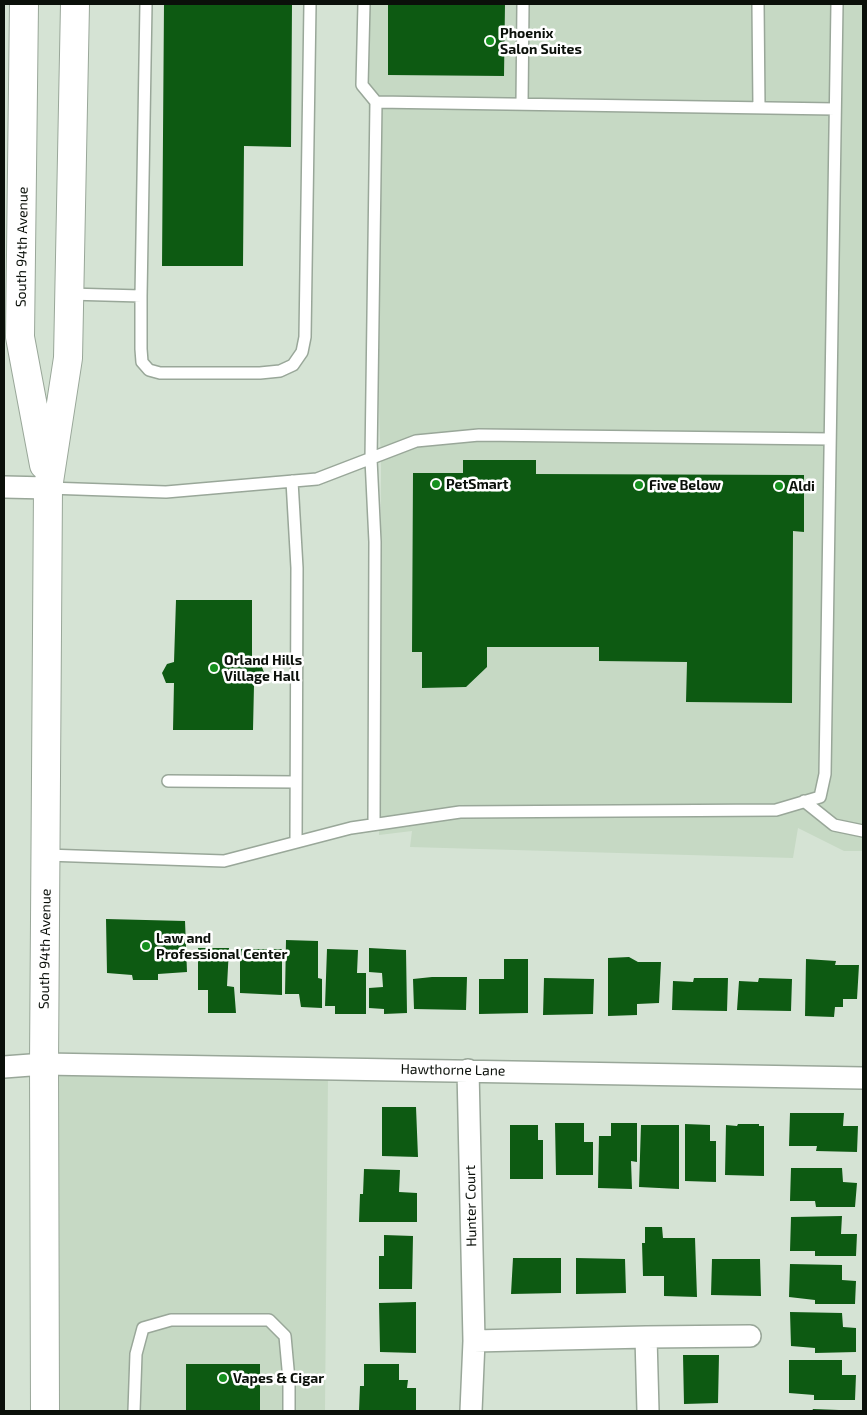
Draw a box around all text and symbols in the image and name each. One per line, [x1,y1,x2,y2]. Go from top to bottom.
place label: Phoenix Salon Suites [500,25,582,58]
marker: Phoenix Salon Suites [484,35,496,47]
street label: South 94th Avenue [13,187,31,307]
place label: PetSmart [446,476,508,492]
place label: Five Below [649,477,721,493]
marker: PetSmart [430,478,442,490]
place label: Aldi [789,478,815,494]
marker: Five Below [633,479,645,491]
marker: Aldi [773,480,785,492]
place label: Orland Hills Village Hall [224,652,302,684]
marker: Orland Hills Village Hall [208,662,220,674]
street label: South 94th Avenue [36,889,54,1009]
place label: Law and Professional Center [156,930,287,962]
marker: Law and Professional Center [140,940,152,952]
street label: Hawthorne Lane [400,1061,506,1079]
street label: Hunter Court [462,1165,480,1247]
place label: Vapes & Cigar [233,1370,324,1386]
marker: Vapes & Cigar [217,1372,229,1384]

